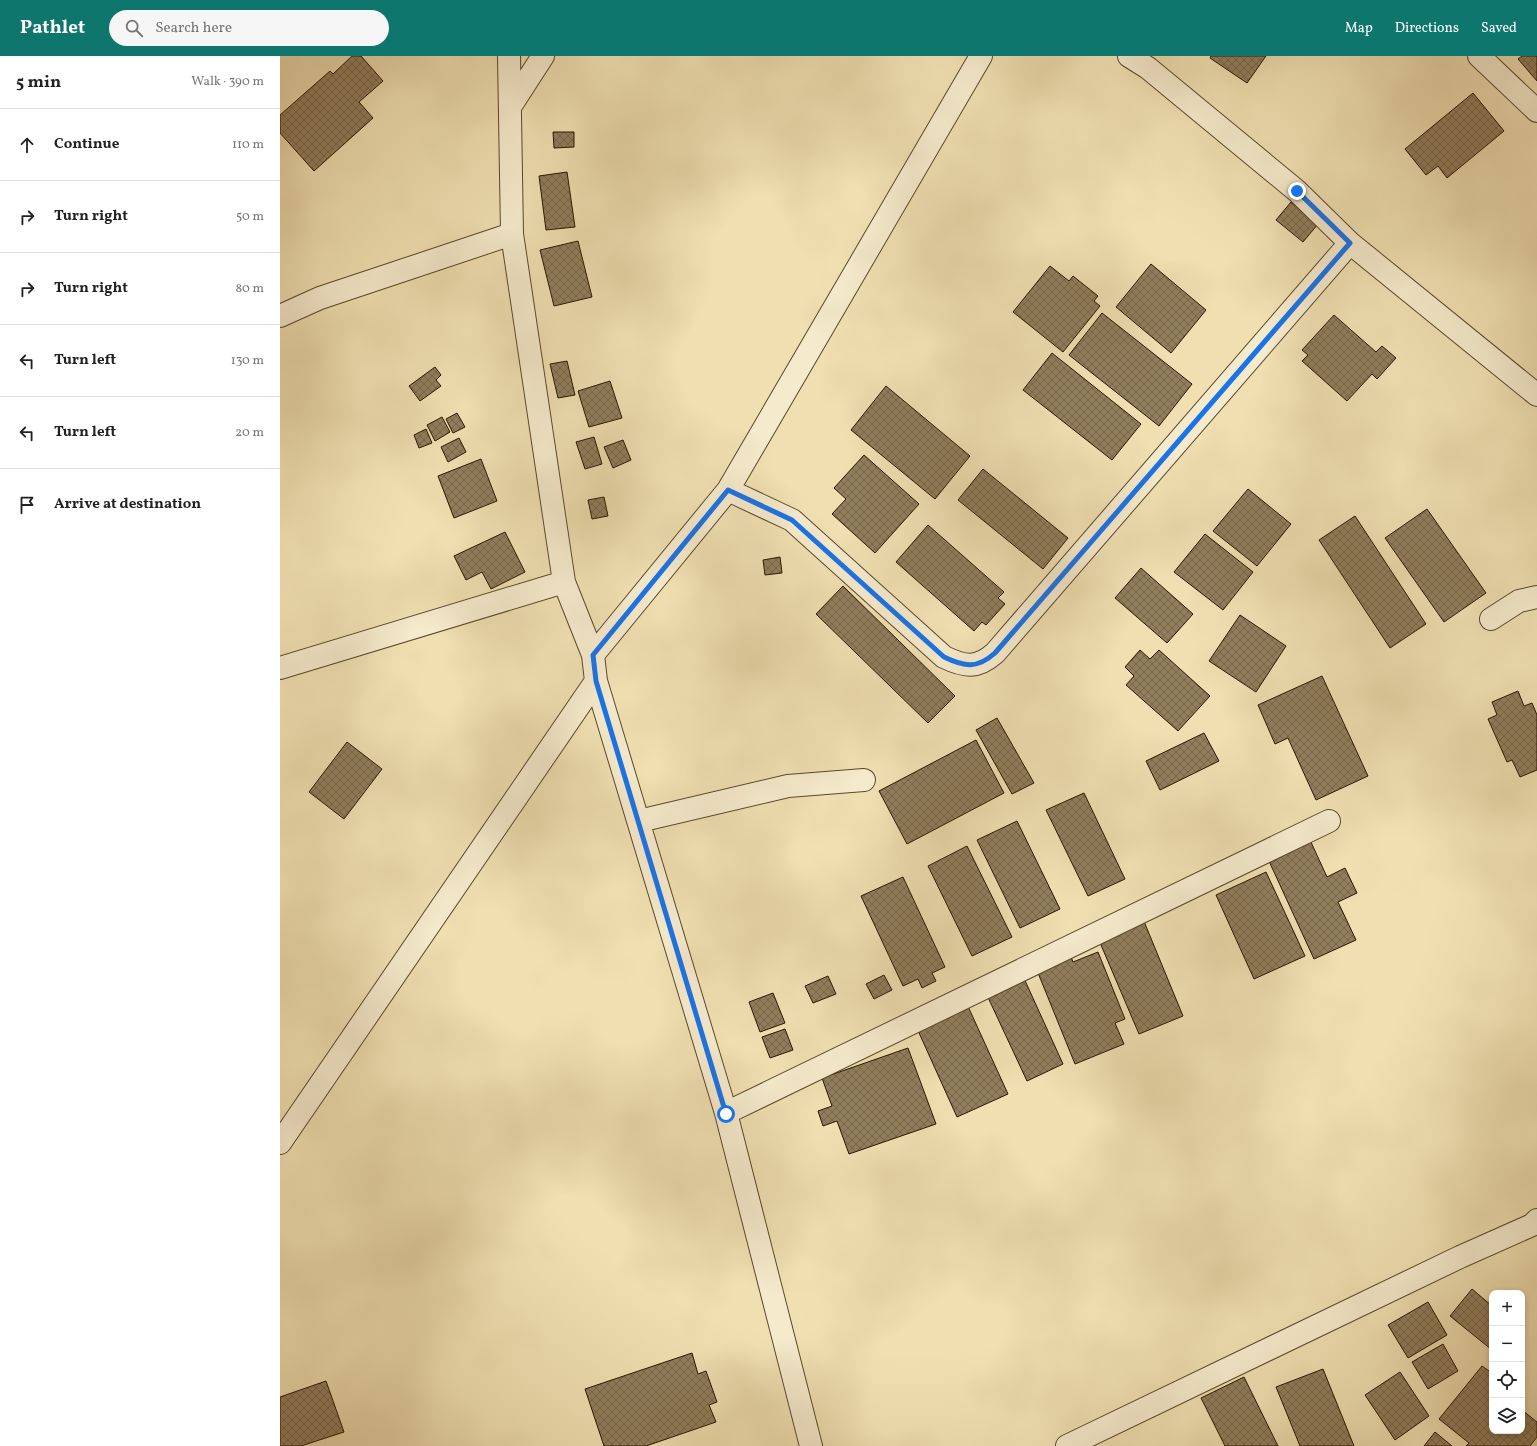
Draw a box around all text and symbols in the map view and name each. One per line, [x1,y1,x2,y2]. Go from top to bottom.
search box [109,10,389,46]
text: Pathlet [20,15,85,41]
icon: search [123,17,145,39]
text: Search here [155,18,232,39]
text: Map [1345,19,1373,38]
text: Directions [1395,19,1459,38]
text: Saved [1481,19,1517,38]
text: 5 min [16,71,61,94]
text: Walk · 390 m [191,73,264,91]
icon: ahead [16,134,38,156]
text: Continue [54,134,119,155]
text: 110 m [232,136,264,154]
route end [1288,182,1306,200]
icon: right [16,206,38,228]
text: Turn right [54,206,128,227]
text: 50 m [236,208,264,226]
icon: right [16,278,38,300]
text: Turn right [54,278,128,299]
text: 80 m [235,280,264,298]
icon: left [16,350,38,372]
text: Turn left [54,350,116,371]
text: 130 m [231,352,264,370]
icon: left [16,422,38,444]
text: Turn left [54,422,116,443]
text: 20 m [235,424,264,442]
icon: arrive [16,494,38,516]
text: Arrive at destination [54,494,201,515]
route start [717,1105,735,1123]
map controls [1489,1290,1525,1434]
button: + [1489,1290,1525,1326]
button: − [1489,1326,1525,1362]
button: locate [1489,1362,1525,1398]
button: layers [1489,1398,1525,1434]

